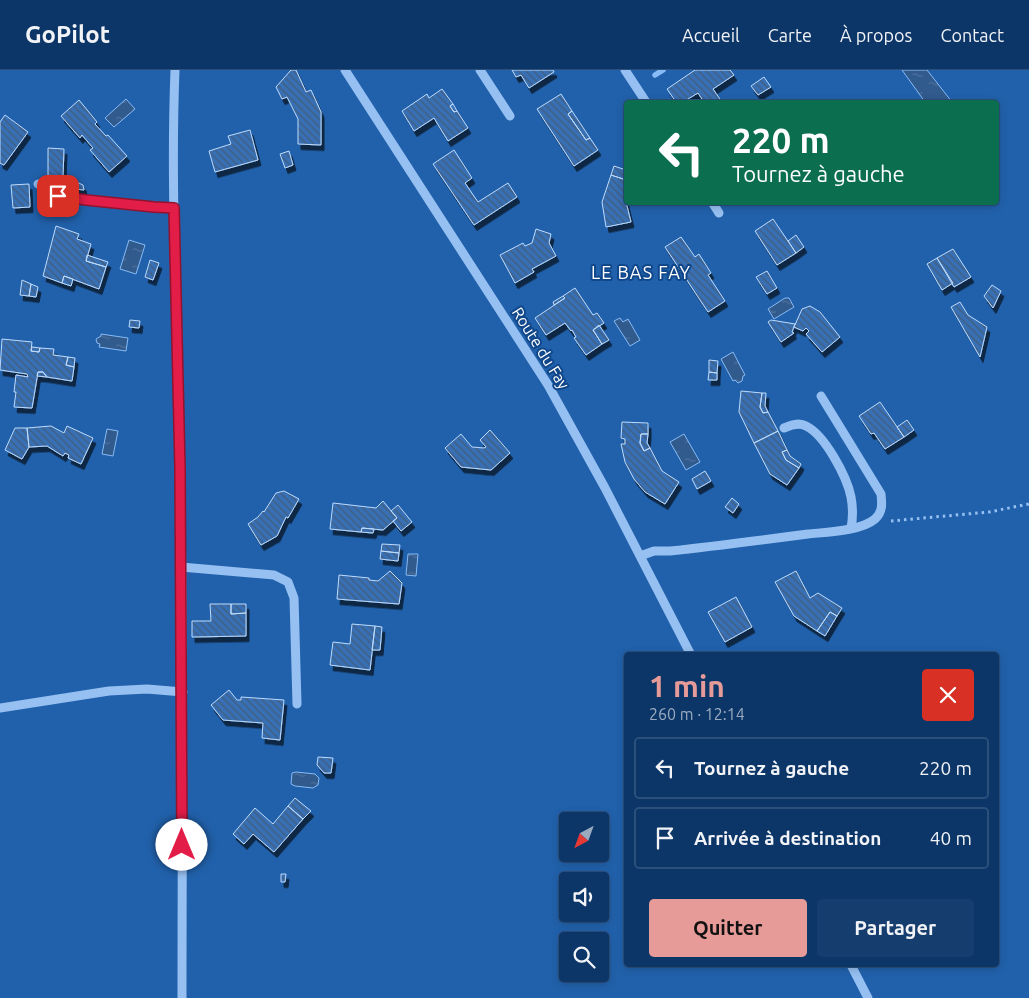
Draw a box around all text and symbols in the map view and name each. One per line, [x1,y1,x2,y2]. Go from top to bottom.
text: GoPilot [25,21,110,48]
text: Accueil [682,25,740,45]
text: Carte [768,25,812,45]
text: À propos [840,25,912,45]
text: Contact [940,25,1004,45]
icon: left [649,120,714,185]
text: 220 m [732,120,830,160]
text: Tournez à gauche [732,161,905,186]
pin [37,175,79,217]
icon: arrive [44,182,72,210]
district label: LE BAS FAY [591,262,691,282]
street label: Route du Fay [509,304,573,392]
text: 1 min [649,669,725,703]
button: close [922,669,974,721]
text: 260 m · 12:14 [649,705,745,723]
icon: left [651,754,679,782]
text: Tournez à gauche [694,757,849,779]
text: 220 m [919,757,972,779]
north arrow [559,812,609,862]
map controls [559,812,609,982]
position arrow [155,818,207,870]
icon: arrive [651,824,679,852]
text: Arrivée à destination [694,827,881,849]
text: 40 m [930,827,972,849]
button: sound [559,872,609,922]
button: Quitter [649,899,807,957]
button: Partager [817,899,974,957]
button: search [559,932,609,982]

